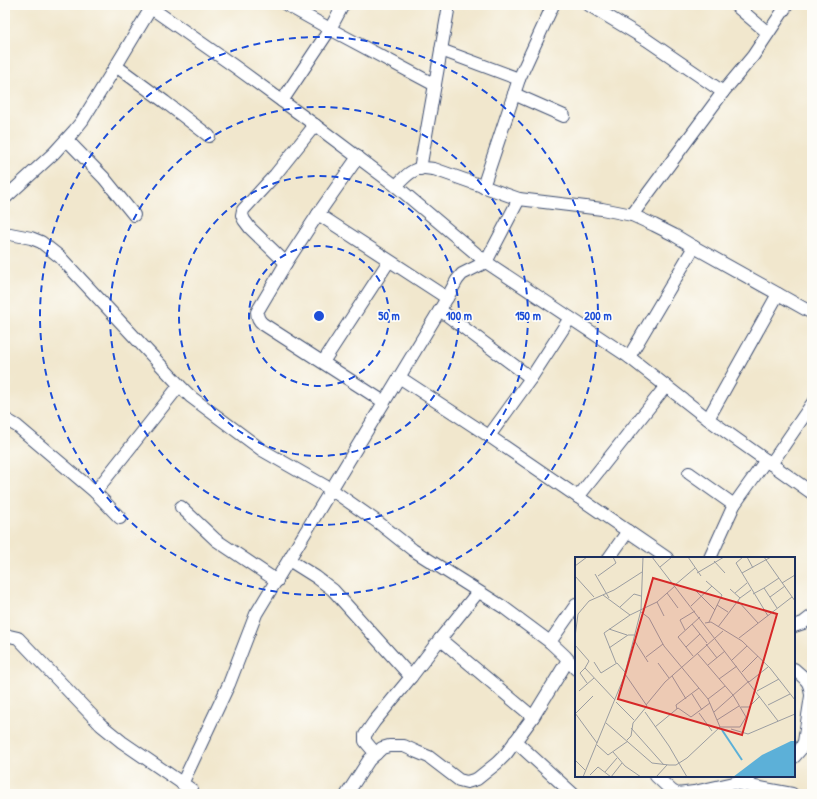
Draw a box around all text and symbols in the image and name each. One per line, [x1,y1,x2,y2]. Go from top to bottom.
text: 50 m [378,307,400,324]
text: 100 m [446,307,472,324]
text: 150 m [515,307,541,324]
text: 200 m [584,307,612,324]
centre of rings [312,309,326,323]
inset map [575,557,795,777]

